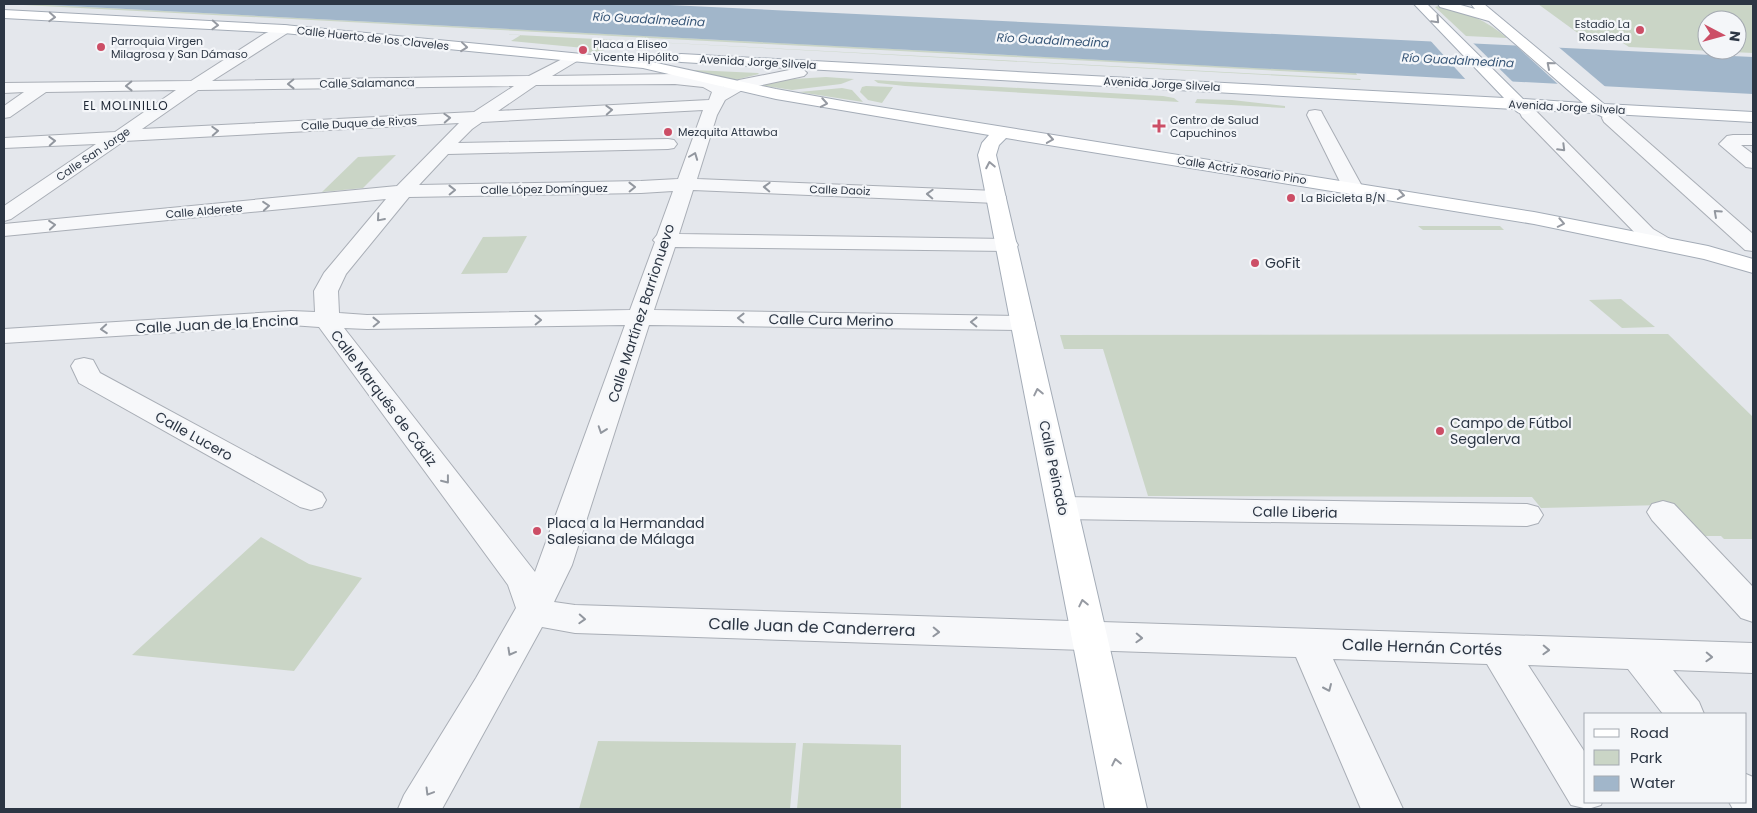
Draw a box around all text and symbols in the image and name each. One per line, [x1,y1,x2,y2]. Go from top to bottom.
water label: Río Guadalmedina [592,8,706,30]
north arrow [1697,10,1747,60]
one-way arrow [49,11,57,22]
one-way arrow [1430,14,1439,23]
place label: Estadio La Rosaleda [1575,16,1630,45]
one-way arrow [211,20,219,31]
street label: Calle Huerto de los Claveles [296,22,450,54]
marker: Estadio La Rosaleda [1634,24,1646,36]
water label: Río Guadalmedina [996,29,1110,51]
text: N [1724,30,1745,43]
place label: Parroquia Virgen Milagrosa y San Dámaso [111,33,248,62]
place label: Placa a Eliseo Vicente Hipólito [593,36,679,65]
marker: Parroquia Virgen Milagrosa y San Dámaso [95,41,107,53]
one-way arrow [460,41,468,52]
marker: Placa a Eliseo Vicente Hipólito [577,44,589,56]
water label: Río Guadalmedina [1401,49,1515,71]
street label: Avenida Jorge Silvela [699,51,817,73]
one-way arrow [1547,62,1556,71]
street label: Avenida Jorge Silvela [1103,73,1221,95]
street label: Calle Salamanca [319,74,415,92]
one-way arrow [287,79,294,89]
one-way arrow [124,81,132,91]
street label: Avenida Jorge Silvela [1508,96,1626,118]
district label: EL MOLINILLO [83,97,169,114]
one-way arrow [819,97,828,107]
one-way arrow [605,105,613,116]
street label: Calle Duque de Rivas [301,112,418,134]
place label: Centro de Salud Capuchinos [1170,112,1259,141]
one-way arrow [443,113,451,124]
marker: Centro de Salud Capuchinos [1152,119,1166,133]
street label: Calle San Jorge [53,123,133,185]
place label: Mezquita Attawba [678,124,778,140]
one-way arrow [211,125,219,136]
marker: Mezquita Attawba [662,126,674,138]
one-way arrow [1046,134,1054,144]
one-way arrow [49,135,57,146]
one-way arrow [1556,142,1565,151]
one-way arrow [688,152,698,160]
street label: Calle Actriz Rosario Pino [1176,152,1308,188]
one-way arrow [985,160,995,169]
street label: Calle López Domínguez [480,180,608,198]
street label: Calle Daoiz [809,181,871,199]
one-way arrow [628,182,636,192]
one-way arrow [763,182,771,193]
one-way arrow [448,185,456,195]
one-way arrow [925,189,933,199]
place label: La Bicicleta B/N [1301,190,1385,206]
one-way arrow [1396,190,1405,200]
marker: La Bicicleta B/N [1285,192,1297,204]
street label: Calle Alderete [165,200,243,222]
one-way arrow [263,200,271,211]
one-way arrow [1713,210,1722,219]
one-way arrow [377,212,386,221]
one-way arrow [1556,218,1565,228]
one-way arrow [49,220,57,231]
street label: Calle Martínez Barrionuevo [603,221,679,405]
place label: GoFit [1265,253,1300,273]
marker: GoFit [1249,257,1261,269]
street label: Calle Cura Merino [768,309,894,331]
street label: Calle Juan de la Encina [135,310,299,338]
one-way arrow [737,313,745,323]
one-way arrow [535,315,543,325]
one-way arrow [372,317,380,327]
one-way arrow [970,317,978,327]
one-way arrow [100,324,108,335]
street label: Calle Marqués de Cádiz [326,326,442,470]
one-way arrow [1033,388,1044,397]
street label: Calle Lucero [152,406,236,466]
place label: Campo de Fútbol Segalerva [1450,413,1572,449]
street label: Calle Peinado [1034,419,1074,517]
marker: Campo de Fútbol Segalerva [1434,425,1446,437]
one-way arrow [598,426,608,434]
one-way arrow [440,474,449,484]
street label: Calle Liberia [1252,501,1338,523]
place label: Placa a la Hermandad Salesiana de Málaga [547,513,704,549]
marker: Placa a la Hermandad Salesiana de Málaga [531,525,543,537]
one-way arrow [1078,598,1089,607]
street label: Calle Juan de Canderrera [708,612,916,642]
one-way arrow [578,613,586,624]
one-way arrow [933,626,941,637]
one-way arrow [1136,633,1143,643]
street label: Calle Hernán Cortés [1341,633,1503,661]
one-way arrow [1543,645,1551,656]
one-way arrow [507,646,517,655]
one-way arrow [1705,651,1713,662]
one-way arrow [1322,683,1333,692]
legend [1584,713,1747,803]
text: Road [1630,722,1669,743]
text: Park [1630,747,1662,768]
one-way arrow [1112,757,1122,766]
text: Water [1630,772,1676,793]
one-way arrow [425,787,435,796]

